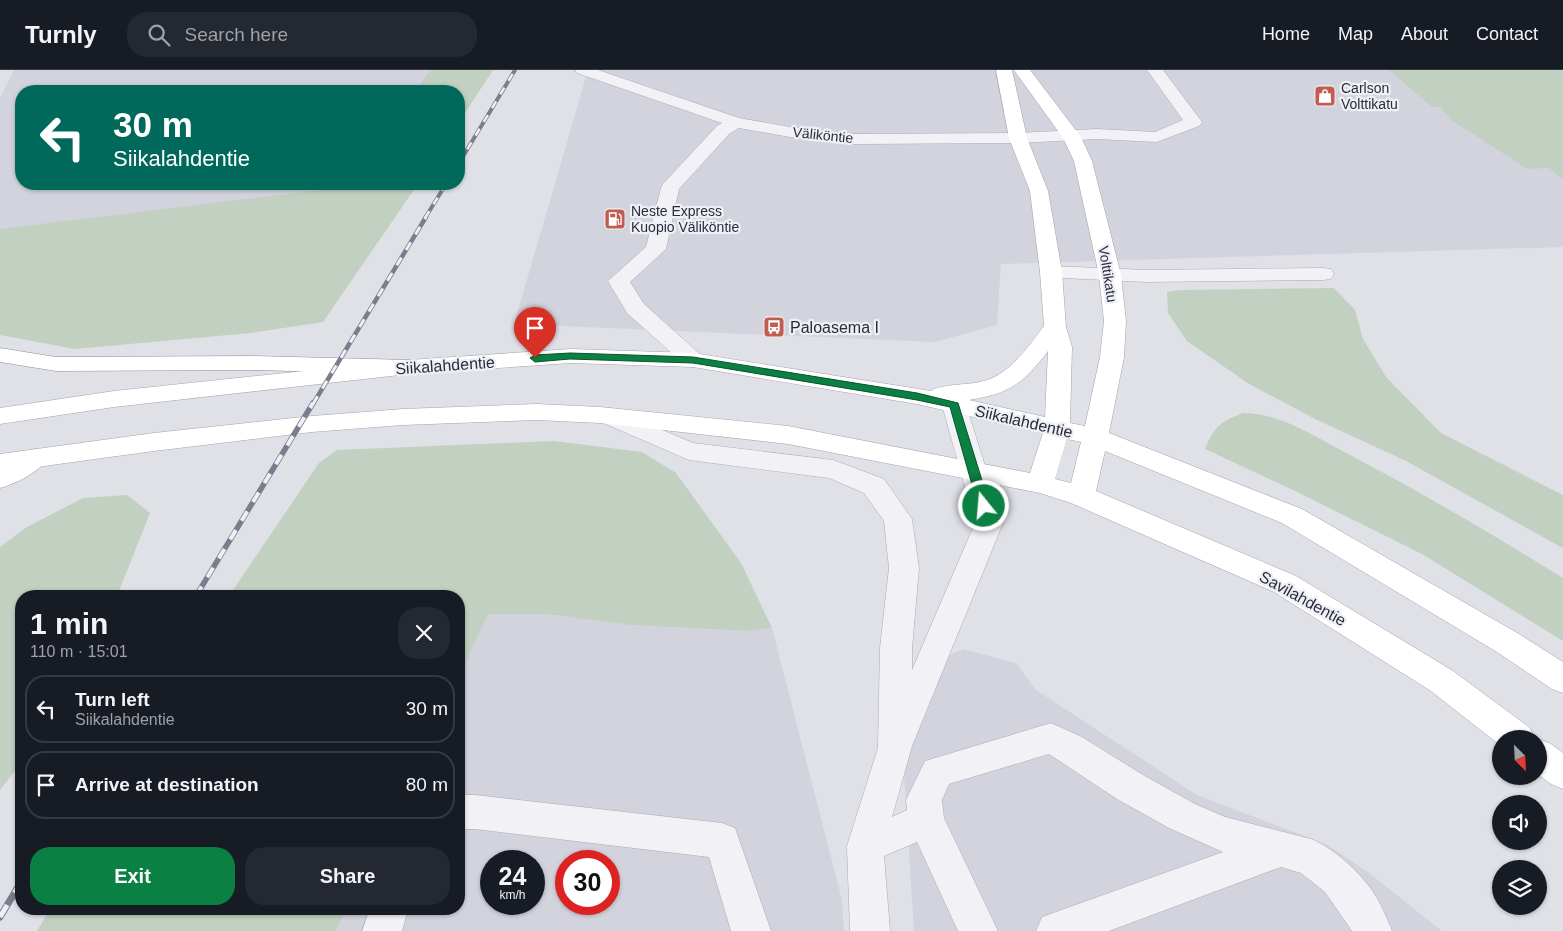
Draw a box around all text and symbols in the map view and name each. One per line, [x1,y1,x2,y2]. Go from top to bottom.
search box [127,12,477,57]
text: Turnly [25,21,97,48]
icon: search [145,21,173,49]
text: Search here [185,24,288,45]
text: Home [1262,24,1310,44]
text: Map [1338,24,1373,44]
text: About [1401,24,1448,44]
text: Contact [1476,24,1538,44]
place label: Carlson Volttikatu [1341,80,1398,112]
shop icon: Carlson Volttikatu [1313,84,1337,108]
icon: left [30,105,95,170]
text: 30 m [113,105,193,144]
street label: Väliköntie [792,124,854,146]
text: Siikalahdentie [113,146,250,171]
place label: Neste Express Kuopio Väliköntie [631,203,739,235]
fuel station icon: Neste Express Kuopio Väliköntie [603,207,627,231]
street label: Volttikatu [1096,245,1120,303]
pin [514,307,556,358]
icon: arrive [521,314,549,342]
bus stop icon: Paloasema I [762,315,786,339]
place label: Paloasema I [790,319,879,336]
street label: Siikalahdentie [395,354,495,377]
street label: Siikalahdentie [973,402,1074,441]
position arrow [957,479,1009,531]
street label: Savilahdentie [1257,568,1349,629]
text: 1 min [30,607,108,640]
button: close [398,607,450,659]
text: 110 m · 15:01 [30,643,128,660]
text: Turn left [75,689,150,710]
icon: left [32,695,60,723]
text: 30 m [406,698,448,719]
text: Siikalahdentie [75,711,175,728]
north arrow [1492,730,1548,785]
map controls [1492,730,1547,915]
icon: arrive [32,771,60,799]
text: Arrive at destination [75,774,259,795]
text: 80 m [406,774,448,795]
button: sound [1492,795,1547,850]
button: Exit [30,847,235,905]
button: Share [245,847,450,905]
speed limit sign: 30 [555,850,620,915]
button: layers [1492,860,1547,915]
text: 24 [499,862,526,890]
text: km/h [499,888,526,902]

